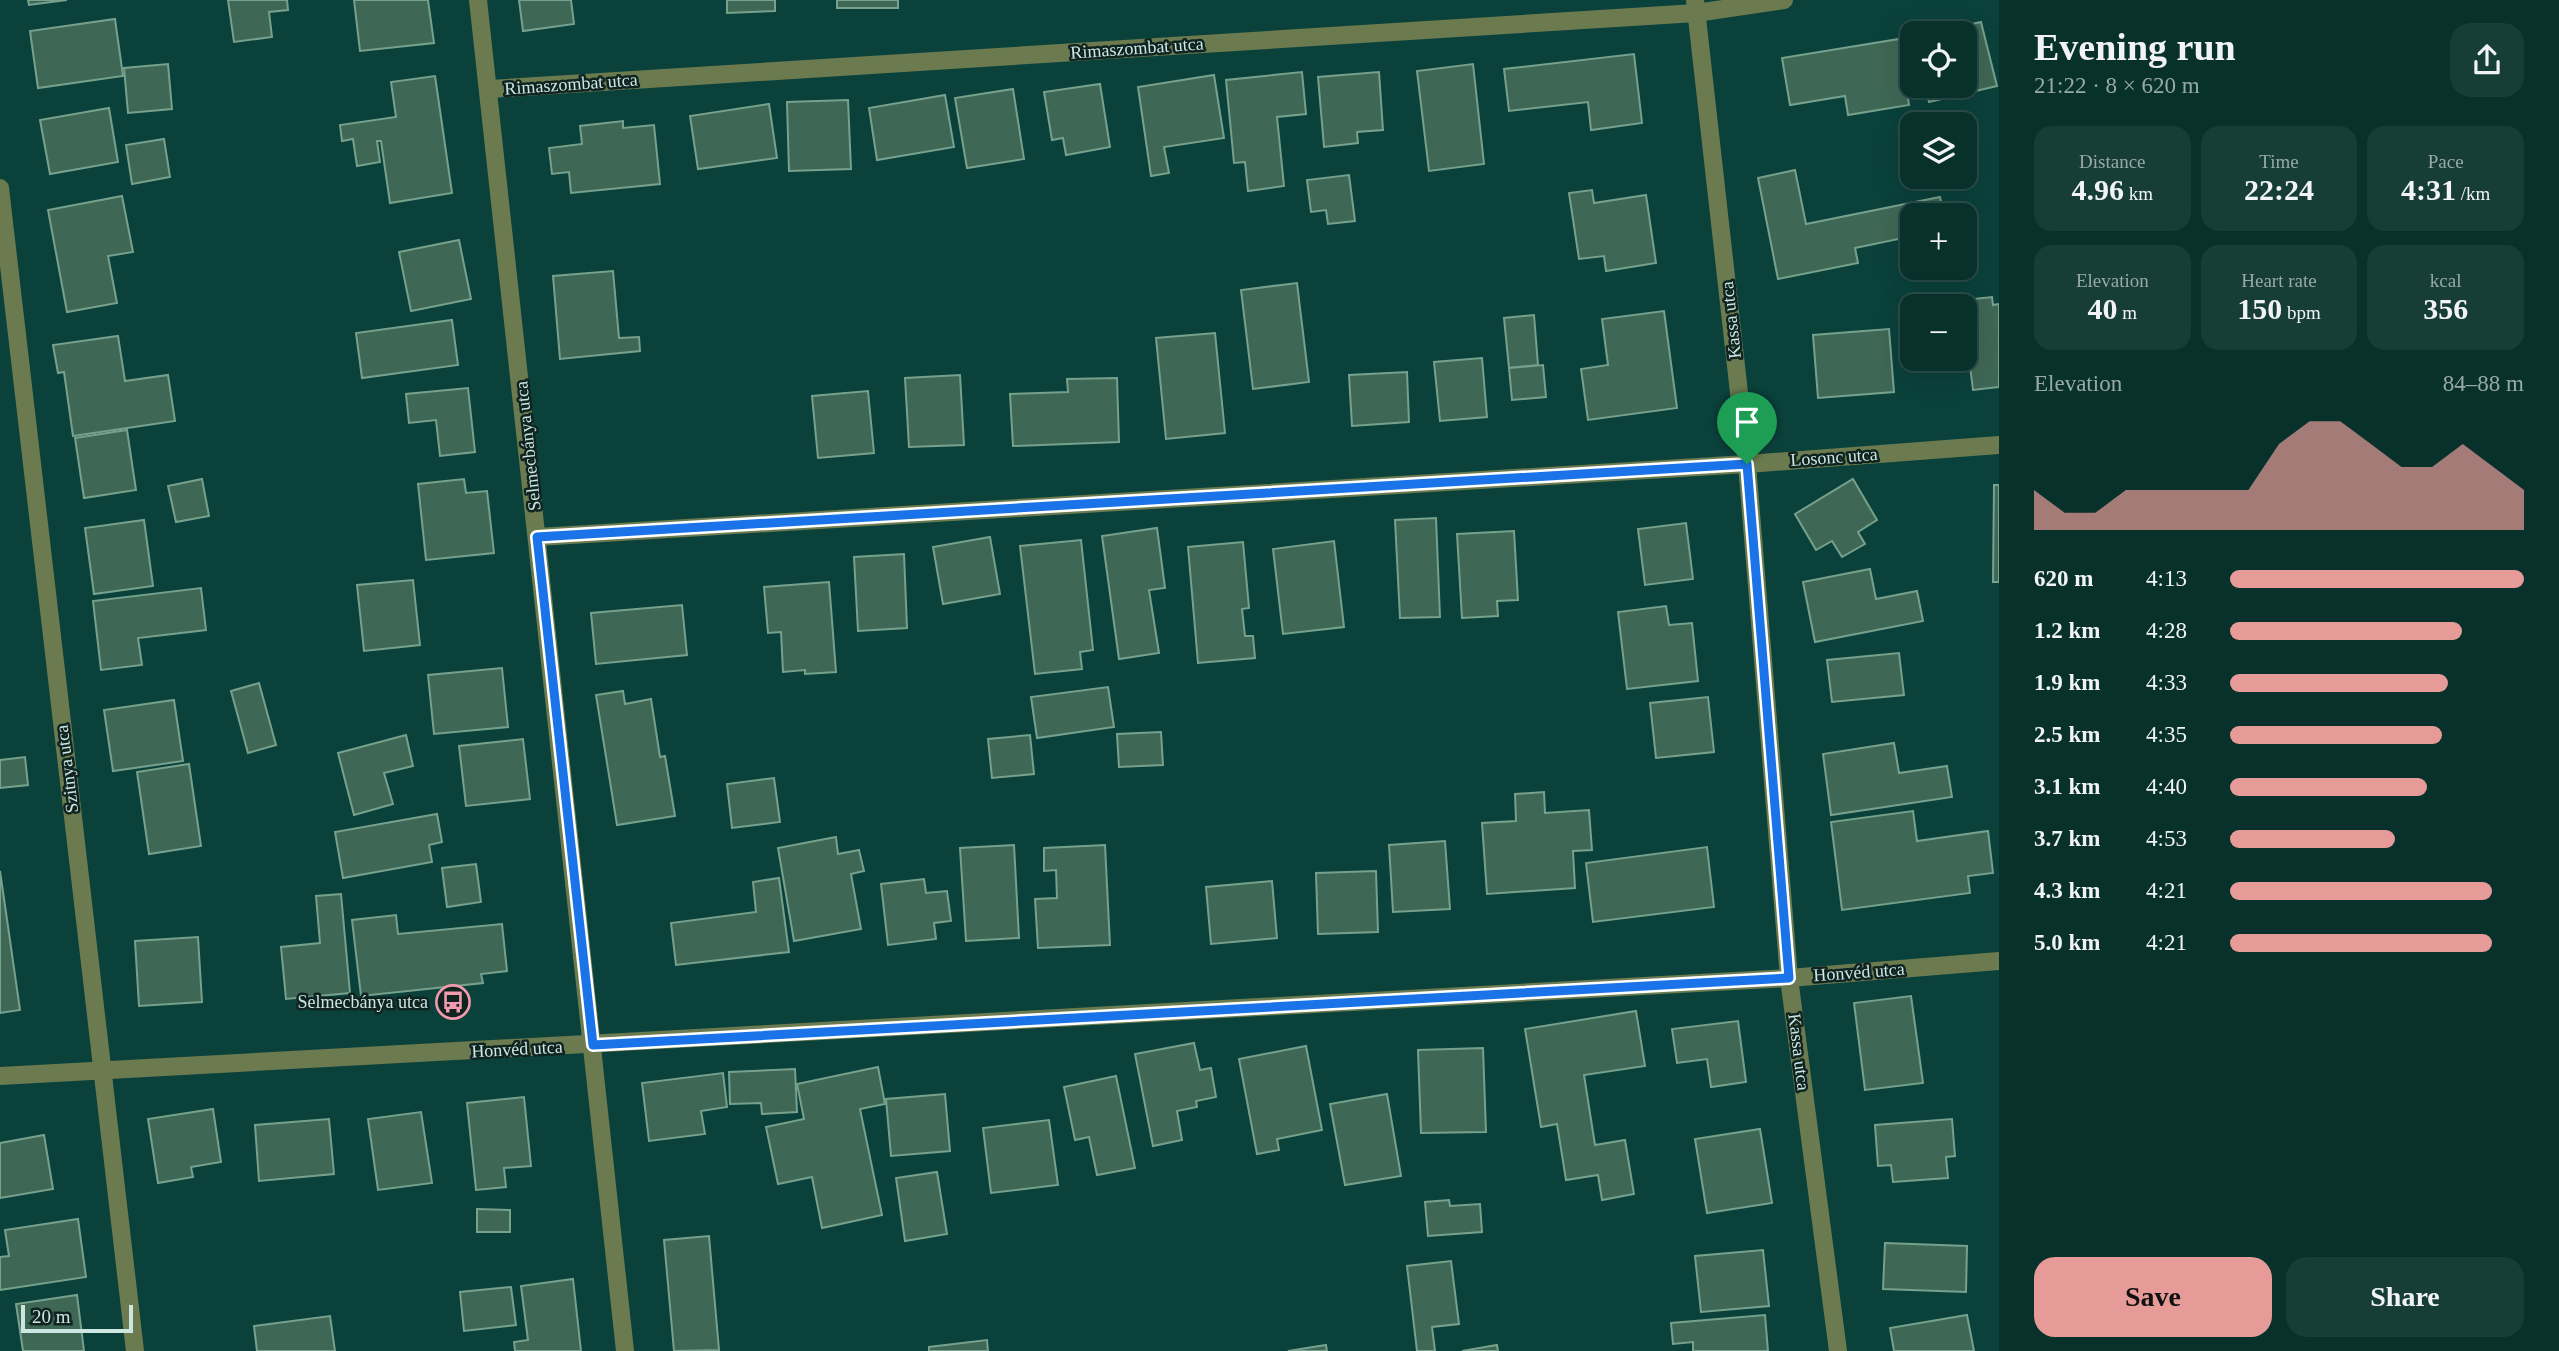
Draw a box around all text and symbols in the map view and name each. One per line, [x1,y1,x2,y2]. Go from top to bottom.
map controls [1900,21,1977,371]
button: locate [1900,21,1977,98]
button: share [2450,23,2524,97]
text: Evening run [2034,26,2236,68]
street label: Rimaszombat utca [1070,33,1204,63]
street label: Rimaszombat utca [504,69,638,99]
text: 21:22 · 8 × 620 m [2034,73,2200,98]
button: layers [1900,112,1977,189]
text: Distance [2079,151,2146,172]
text: Time [2259,151,2299,172]
text: Pace [2428,151,2464,172]
text: 4.96 [2072,173,2124,206]
text: 22:24 [2244,173,2314,206]
text: 4:31 [2401,173,2456,206]
text: km [2124,183,2153,204]
text: /km [2456,183,2490,204]
button: + [1900,203,1977,280]
text: Elevation [2076,270,2149,291]
text: Heart rate [2241,270,2317,291]
text: kcal [2430,270,2461,291]
street label: Kassa utca [1717,280,1745,360]
text: 40 [2088,292,2118,325]
text: 150 [2237,292,2282,325]
text: 356 [2423,292,2468,325]
button: − [1900,294,1977,371]
text: m [2118,302,2137,323]
text: bpm [2282,302,2321,323]
text: Elevation [2034,371,2122,396]
text: 84–88 m [2443,371,2524,396]
street label: Selmecbánya utca [511,380,545,512]
pin [1717,392,1777,464]
icon: arrive [1728,403,1766,441]
street label: Losonc utca [1790,444,1878,470]
text: 620 m [2034,566,2093,591]
text: 4:13 [2146,566,2187,591]
text: 1.2 km [2034,618,2100,643]
text: 4:28 [2146,618,2187,643]
text: 1.9 km [2034,670,2100,695]
text: 4:33 [2146,670,2187,695]
text: 2.5 km [2034,722,2100,747]
text: 4:35 [2146,722,2187,747]
street label: Szitnya utca [52,724,82,814]
text: 3.1 km [2034,774,2100,799]
text: 4:40 [2146,774,2187,799]
text: 3.7 km [2034,826,2100,851]
text: 4:53 [2146,826,2187,851]
text: 4.3 km [2034,878,2100,903]
text: 4:21 [2146,878,2187,903]
text: 5.0 km [2034,930,2100,955]
text: 4:21 [2146,930,2187,955]
street label: Honvéd utca [1813,959,1905,985]
bus stop icon: Selmecbánya utca [434,983,472,1021]
place label: Selmecbánya utca [298,992,428,1012]
street label: Kassa utca [1784,1012,1814,1092]
street label: Honvéd utca [471,1037,563,1061]
button: Save [2034,1257,2272,1337]
button: Share [2286,1257,2524,1337]
scale bar [21,1302,133,1334]
text: 20 m [32,1306,71,1327]

